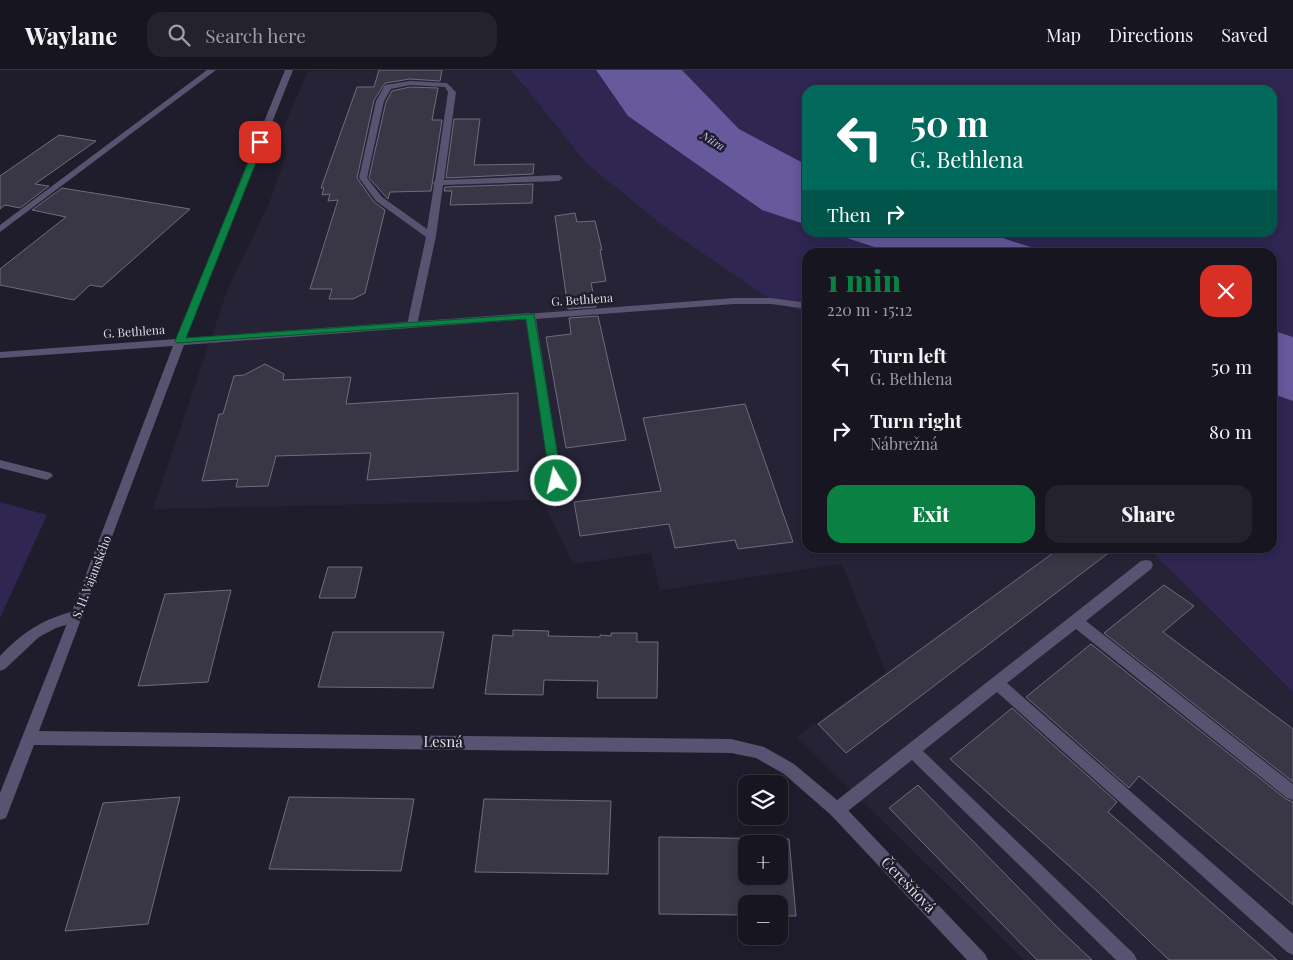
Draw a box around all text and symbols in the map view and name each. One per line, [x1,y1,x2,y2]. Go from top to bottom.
search box [147,12,497,57]
text: Waylane [25,19,117,51]
icon: search [165,21,193,49]
text: Search here [205,22,306,48]
text: Map [1046,23,1081,47]
text: Directions [1109,23,1193,47]
text: Saved [1221,23,1268,47]
text: 50 m [910,99,988,146]
icon: left [827,105,892,170]
pin [239,121,281,163]
water label: Nitra [698,127,728,154]
icon: arrive [246,128,274,156]
text: G. Bethlena [910,144,1023,174]
icon: right [881,200,909,228]
text: Then [827,201,871,227]
text: 1 min [827,260,901,300]
button: close [1200,265,1252,317]
street label: G. Bethlena [551,289,613,309]
text: 220 m · 15:12 [827,299,913,320]
street label: G. Bethlena [103,321,165,341]
text: Turn left [870,342,947,368]
icon: left [827,352,855,380]
text: 50 m [1211,353,1252,379]
text: G. Bethlena [870,368,952,389]
text: Turn right [870,407,962,433]
icon: right [827,417,855,445]
text: 80 m [1209,418,1252,444]
text: Nábrežná [870,433,938,454]
position arrow [529,454,581,506]
button: Exit [827,485,1035,543]
button: Share [1045,485,1252,543]
street label: S. H. Vajanského [68,532,114,620]
street label: Lesná [423,731,463,751]
map controls [738,775,788,945]
button: layers [738,775,788,825]
button: + [738,835,788,885]
street label: Čerešňová [877,852,941,917]
button: − [738,895,788,945]

